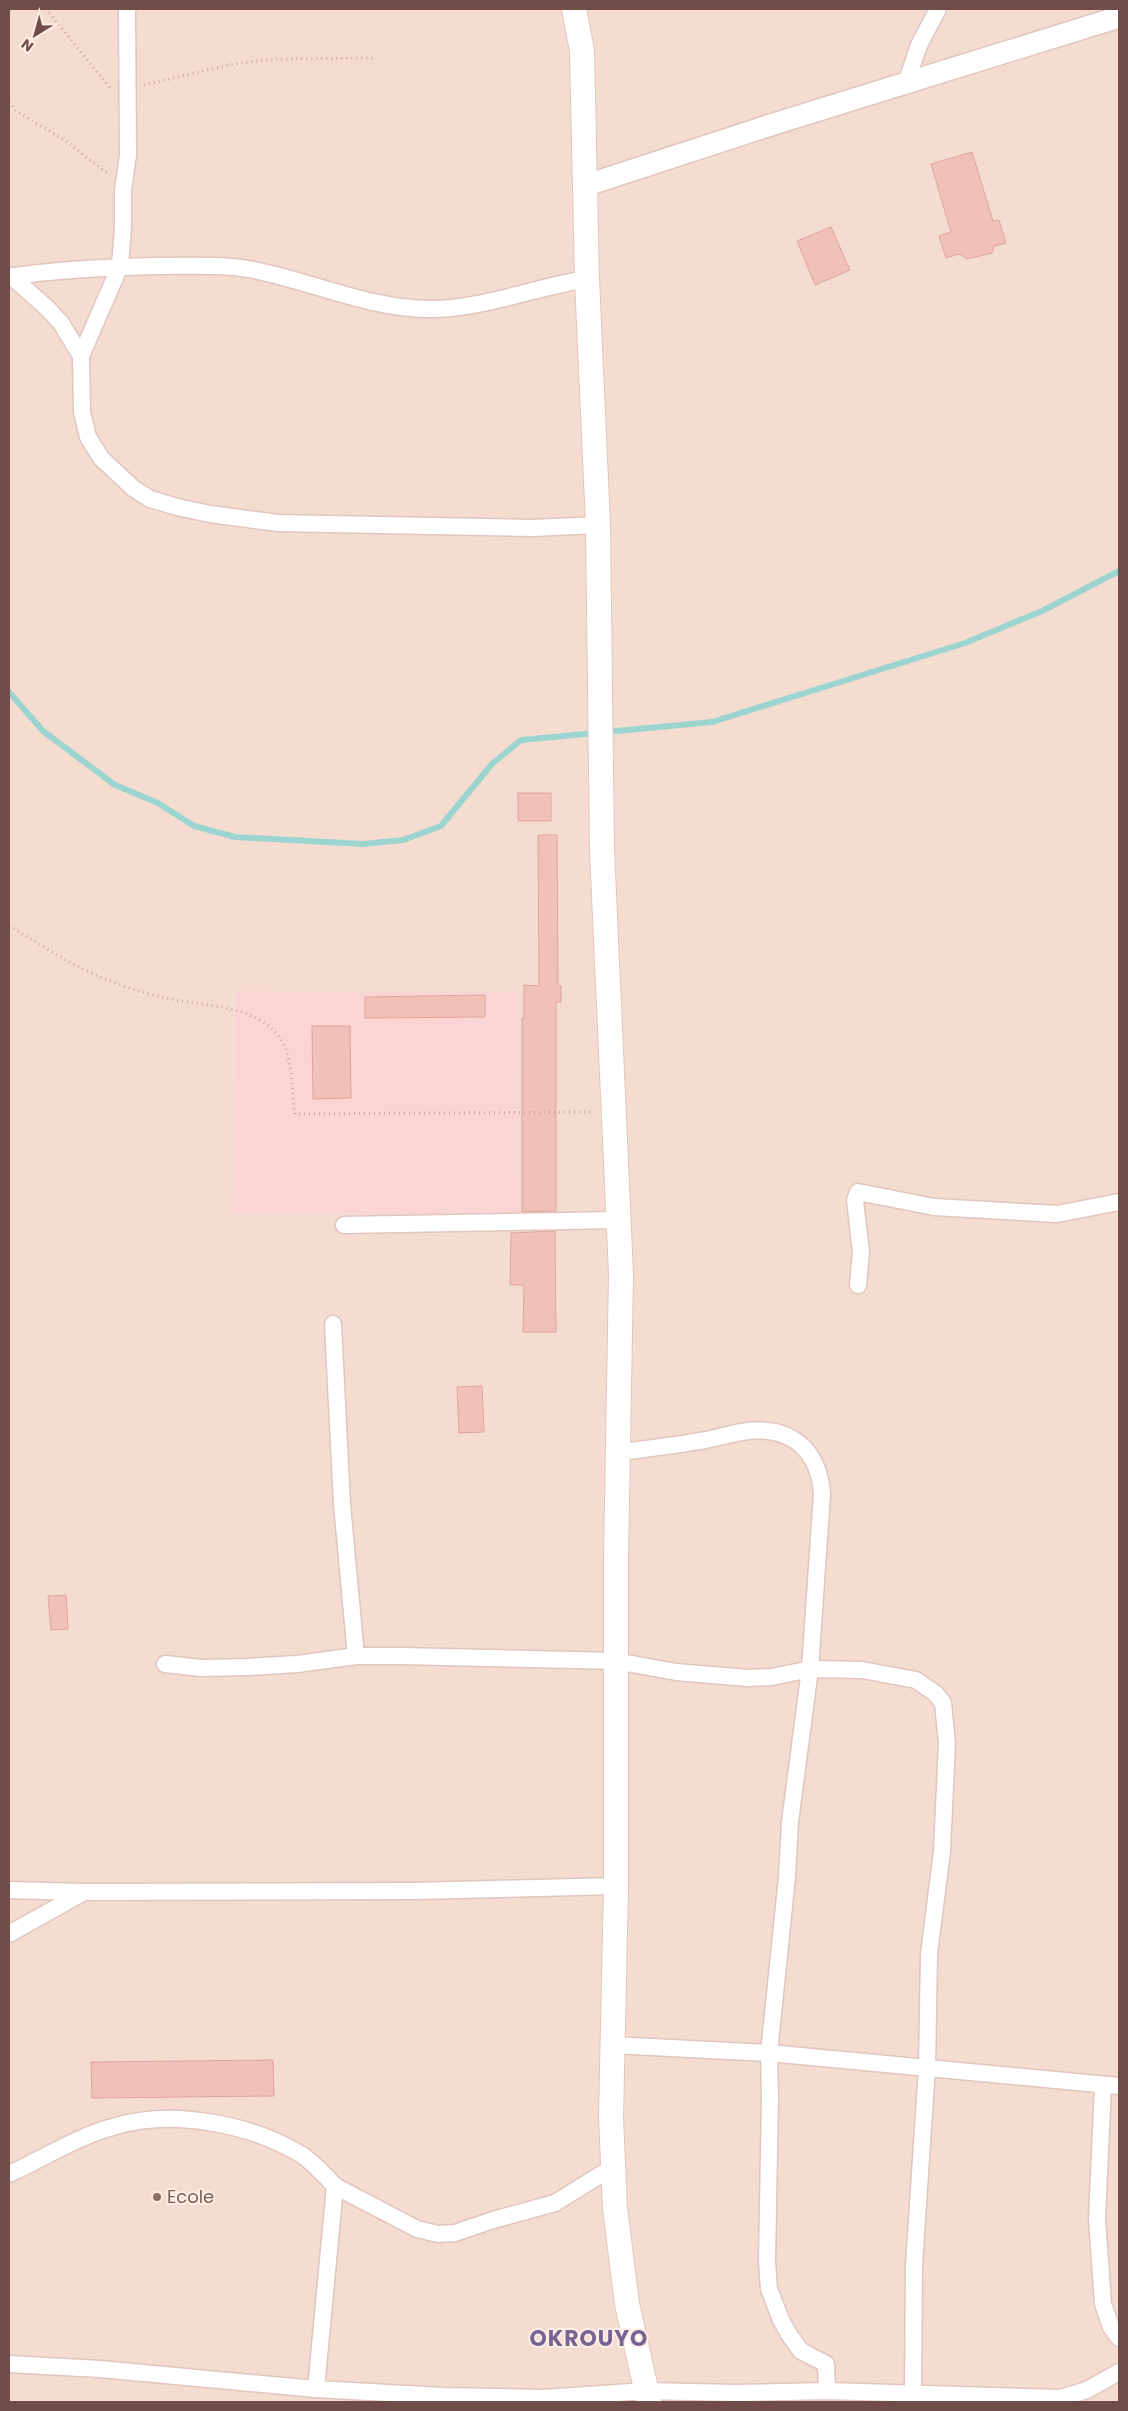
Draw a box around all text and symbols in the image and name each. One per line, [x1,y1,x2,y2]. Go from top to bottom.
north arrow [10,10,60,60]
text: N [17,34,37,57]
place label: Ecole [167,2184,214,2209]
marker: Ecole [151,2191,163,2203]
district label: OKROUYO [530,2323,648,2354]

